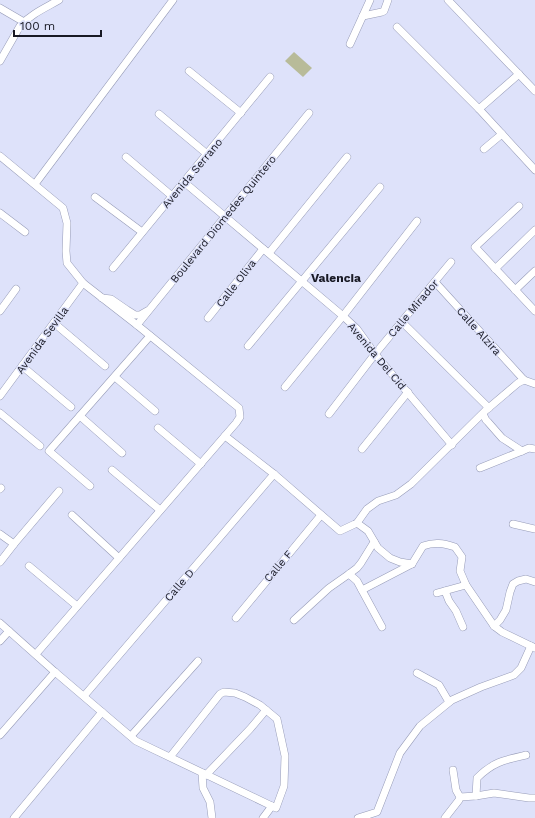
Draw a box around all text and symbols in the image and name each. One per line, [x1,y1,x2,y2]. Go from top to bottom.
scale bar [14,12,101,38]
text: 100 m [20,19,55,33]
street label: Avenida Serrano [159,136,225,211]
street label: Boulevard Diomedes Quintero [168,153,279,286]
street label: Calle Oliva [214,257,259,310]
district label: Valencia [311,271,361,285]
street label: Calle Mirador [385,276,442,340]
street label: Avenida Sevilla [14,304,71,377]
street label: Calle Alzira [454,305,504,358]
street label: Avenida Del Cid [345,320,408,393]
street label: Calle F [261,548,296,585]
street label: Calle D [162,566,197,604]

